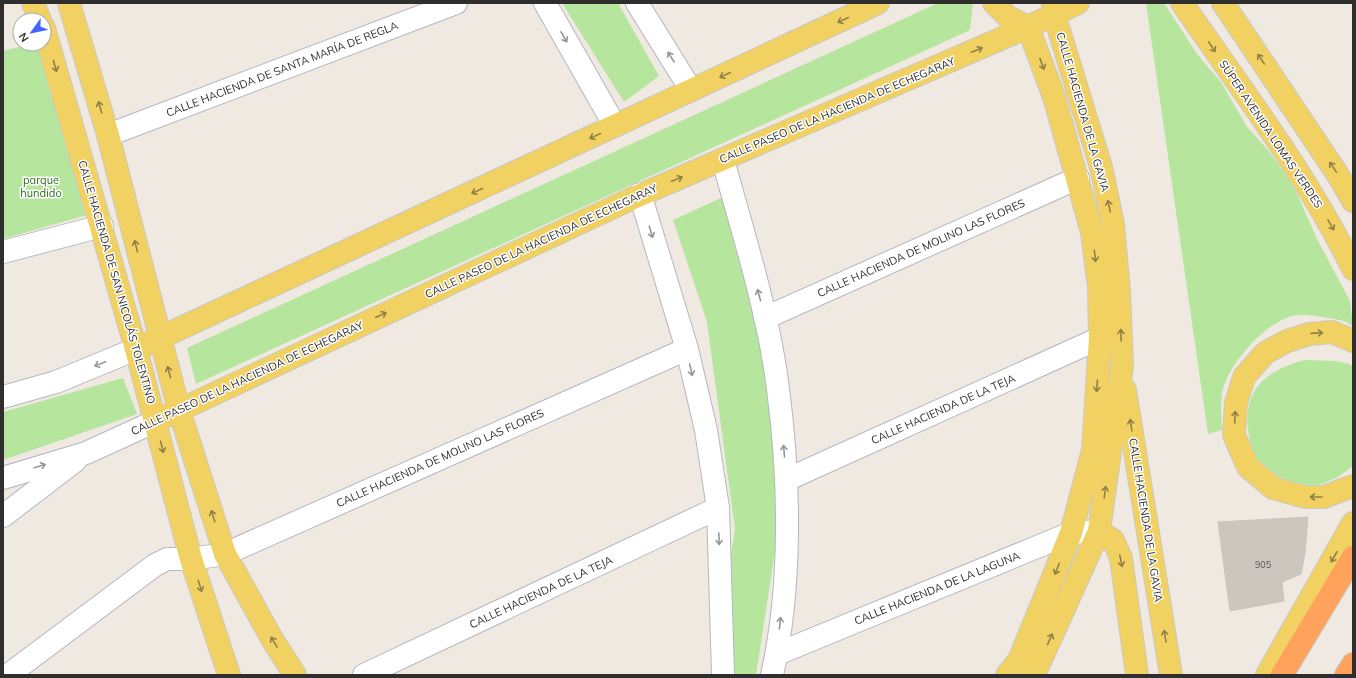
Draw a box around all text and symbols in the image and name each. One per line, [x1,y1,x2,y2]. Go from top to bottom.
north arrow [12,12,52,52]
one-way arrow [837,16,849,24]
street label: CALLE HACIENDA DE SANTA MARÍA DE REGLA [164,18,400,120]
text: N [15,30,32,45]
street label: CALLE HACIENDA DE LA GAVIA [1053,30,1113,194]
one-way arrow [561,31,568,43]
one-way arrow [1208,41,1216,52]
one-way arrow [970,46,982,53]
one-way arrow [666,51,674,63]
street label: CALLE PASEO DE LA HACIENDA DE ECHEGARAY [717,54,957,166]
one-way arrow [1256,54,1265,65]
street label: SÚPER AVENIDA LOMAS VERDES [1216,57,1326,211]
one-way arrow [1039,58,1047,70]
one-way arrow [52,59,59,72]
one-way arrow [719,72,731,79]
one-way arrow [96,101,103,114]
one-way arrow [589,133,601,140]
street label: CALLE HACIENDA DE SAN NICOLÁS TOLENTINO [75,159,159,405]
one-way arrow [1329,162,1337,173]
park label: parque hundido [20,173,62,200]
one-way arrow [671,175,683,182]
street label: CALLE PASEO DE LA HACIENDA DE ECHEGARAY [423,181,660,301]
one-way arrow [471,188,483,195]
street label: CALLE HACIENDA DE MOLINO LAS FLORES [815,196,1027,300]
one-way arrow [1105,200,1113,213]
one-way arrow [1327,219,1335,231]
one-way arrow [648,225,655,238]
one-way arrow [132,240,140,253]
one-way arrow [1091,250,1099,263]
one-way arrow [755,289,762,302]
one-way arrow [375,311,387,318]
street label: CALLE PASEO DE LA HACIENDA DE ECHEGARAY [129,318,366,438]
one-way arrow [1117,329,1124,342]
one-way arrow [1310,330,1323,337]
one-way arrow [94,361,106,368]
one-way arrow [688,363,696,376]
one-way arrow [165,366,172,379]
street label: CALLE HACIENDA DE LA TEJA [869,371,1017,447]
one-way arrow [1094,379,1101,392]
street label: CALLE HACIENDA DE MOLINO LAS FLORES [334,406,546,510]
one-way arrow [1231,411,1239,424]
one-way arrow [1127,419,1135,432]
street label: CALLE HACIENDA DE LA GAVIA [1126,437,1166,603]
one-way arrow [159,440,167,453]
one-way arrow [780,445,787,458]
one-way arrow [34,462,47,469]
one-way arrow [1101,486,1109,499]
one-way arrow [1310,493,1323,501]
one-way arrow [209,511,217,523]
one-way arrow [715,532,722,545]
street label: CALLE HACIENDA DE LA LAGUNA [852,548,1022,628]
one-way arrow [1330,551,1337,563]
street label: CALLE HACIENDA DE LA TEJA [467,553,615,631]
one-way arrow [1117,554,1125,567]
house number: 905 [1255,559,1272,570]
one-way arrow [1052,563,1060,575]
one-way arrow [197,579,204,592]
one-way arrow [776,617,784,630]
one-way arrow [1161,630,1169,643]
one-way arrow [1047,634,1054,646]
one-way arrow [270,637,278,648]

